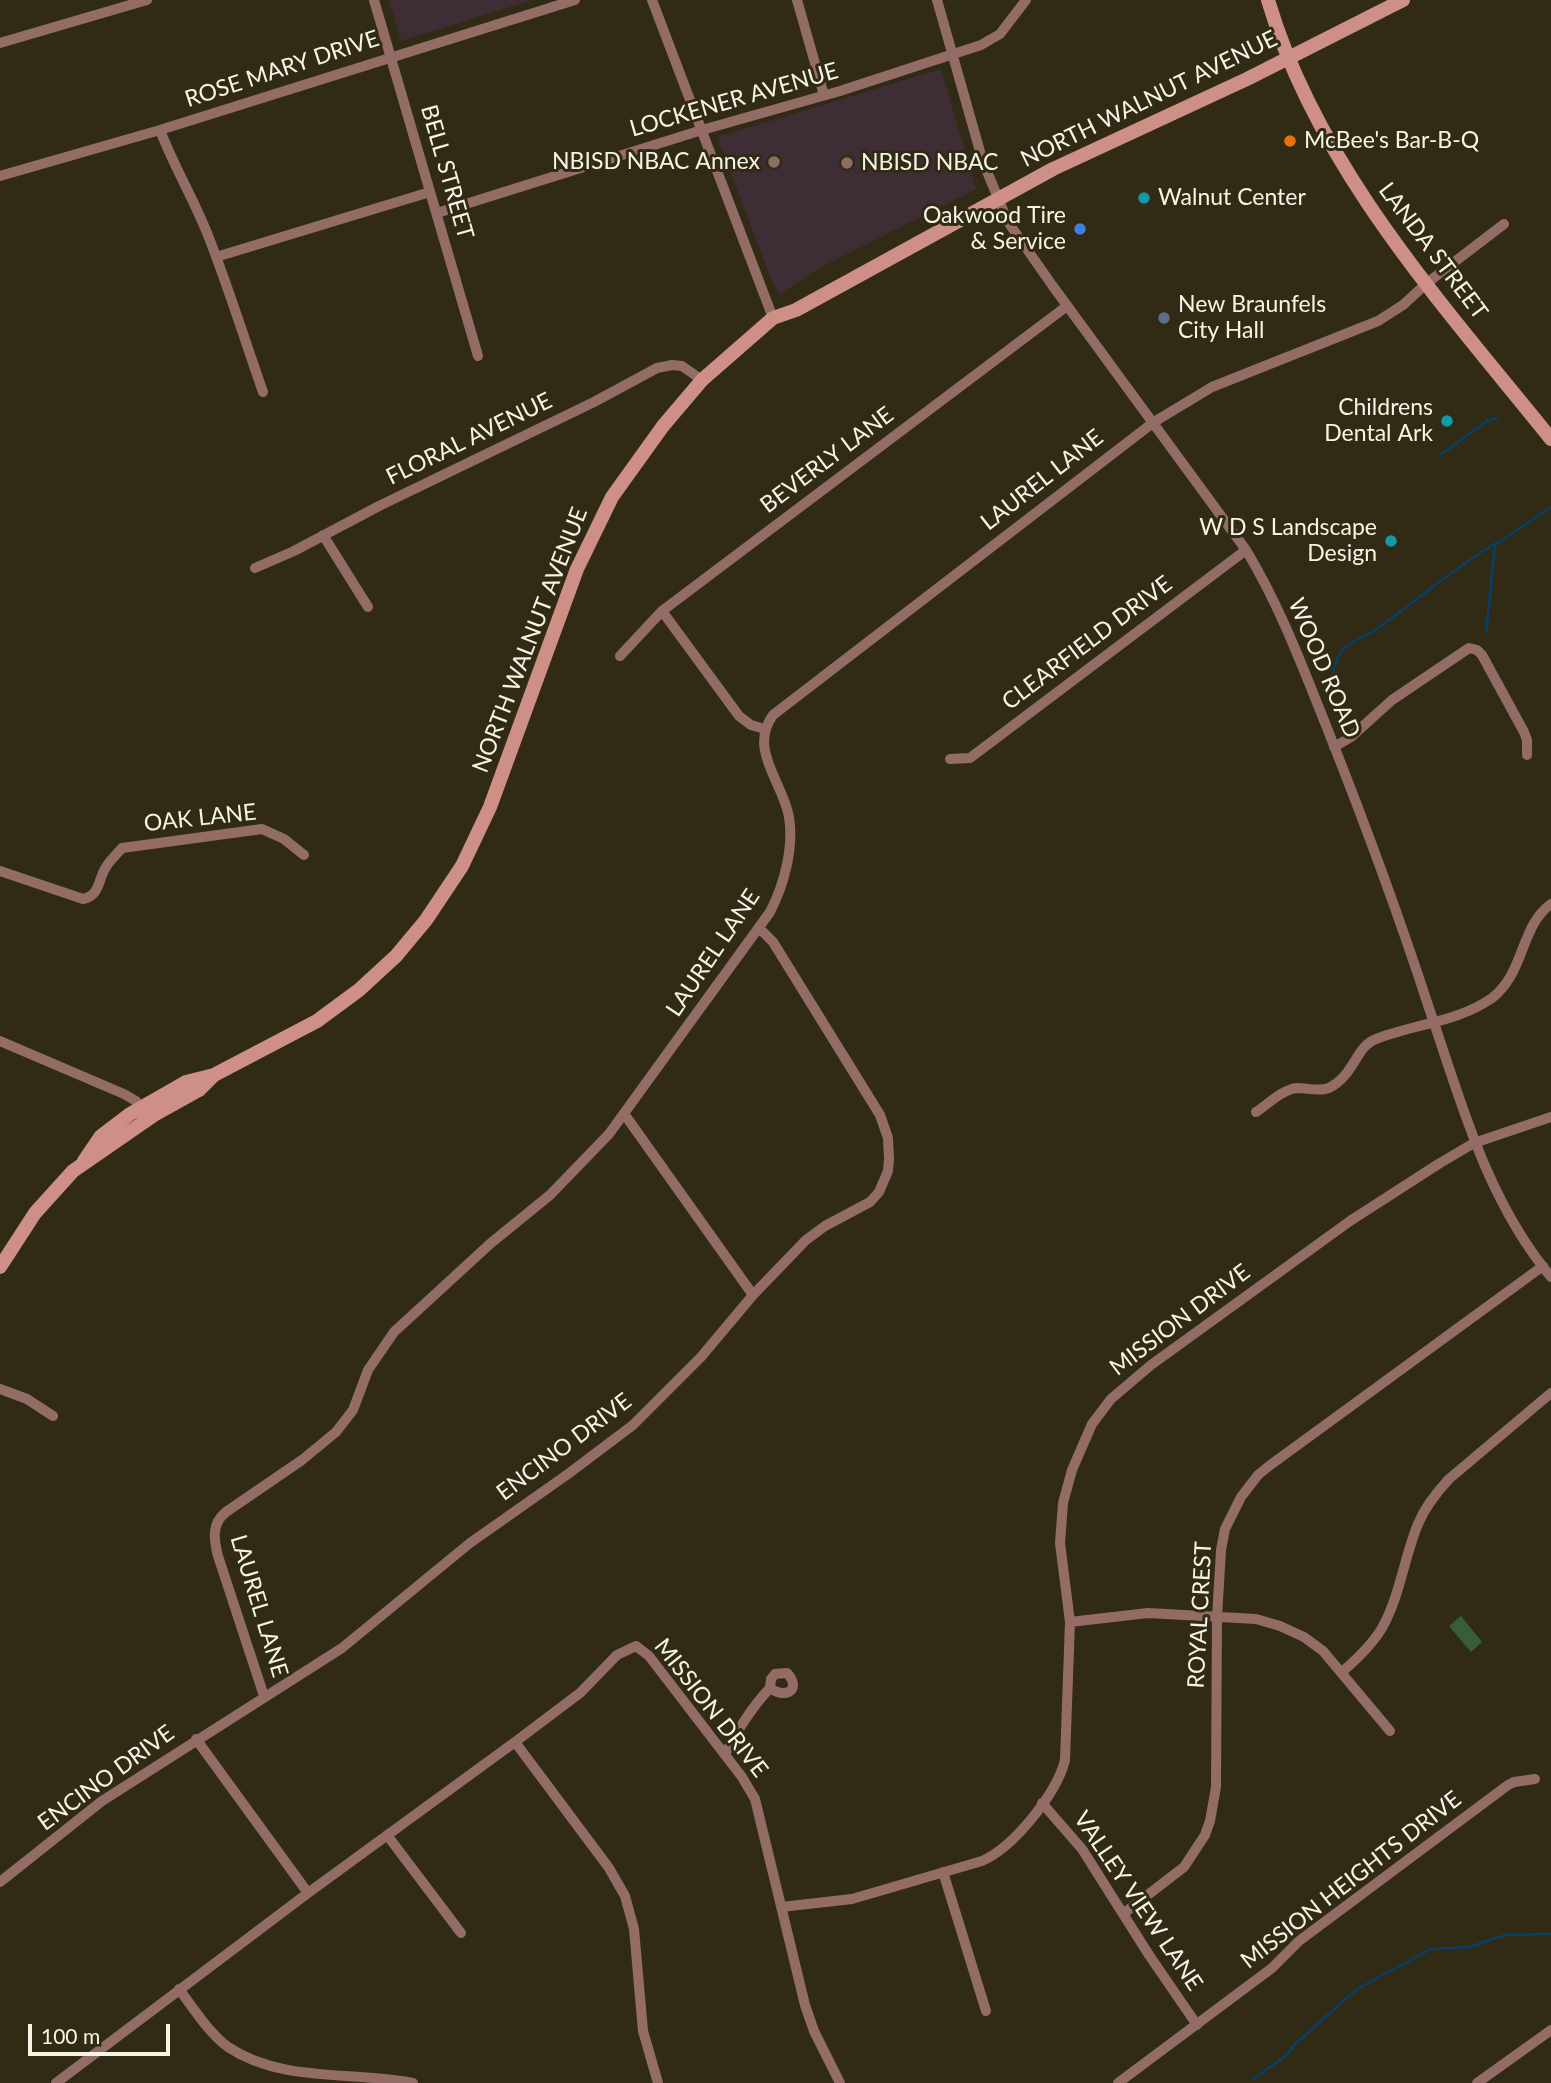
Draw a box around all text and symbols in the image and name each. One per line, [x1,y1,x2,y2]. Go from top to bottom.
street label: ROSE MARY DRIVE [181,25,383,113]
street label: NORTH WALNUT AVENUE [1016,25,1282,173]
street label: LOCKENER AVENUE [627,57,841,143]
street label: BELL STREET [415,102,479,242]
place label: McBee's Bar-B-Q [1304,127,1479,155]
marker: McBee's Bar-B-Q [1282,133,1298,149]
place label: NBISD NBAC Annex [552,148,760,176]
place label: NBISD NBAC [861,149,998,177]
marker: NBISD NBAC Annex [766,154,782,170]
marker: NBISD NBAC [839,155,855,171]
street label: LANDA STREET [1373,177,1493,325]
place label: Walnut Center [1158,184,1306,212]
marker: Walnut Center [1136,190,1152,206]
place label: Oakwood Tire & Service [923,202,1066,256]
marker: Oakwood Tire & Service [1072,221,1088,237]
place label: New Braunfels City Hall [1178,291,1326,345]
marker: New Braunfels City Hall [1156,310,1172,326]
street label: FLORAL AVENUE [382,387,556,491]
place label: Childrens Dental Ark [1324,394,1433,448]
street label: BEVERLY LANE [755,401,899,519]
marker: Childrens Dental Ark [1439,413,1455,429]
street label: LAUREL LANE [975,424,1109,536]
street label: NORTH WALNUT AVENUE [467,503,593,777]
place label: W D S Landscape Design [1199,514,1377,568]
marker: W D S Landscape Design [1383,533,1399,549]
street label: CLEARFIELD DRIVE [997,570,1177,716]
street label: WOOD ROAD [1282,594,1366,742]
street label: OAK LANE [142,798,258,838]
street label: LAUREL LANE [660,884,766,1022]
street label: MISSION DRIVE [1105,1258,1255,1382]
street label: ENCINO DRIVE [491,1387,637,1507]
street label: LAUREL LANE [224,1531,294,1681]
street label: ROYAL CREST [1182,1541,1218,1689]
street label: MISSION DRIVE [648,1633,774,1783]
street label: ENCINO DRIVE [32,1719,180,1837]
street label: MISSION HEIGHTS DRIVE [1235,1785,1467,1975]
street label: VALLEY VIEW LANE [1068,1806,1208,1996]
scale bar [32,2010,173,2054]
text: 100 m [41,2023,100,2048]

